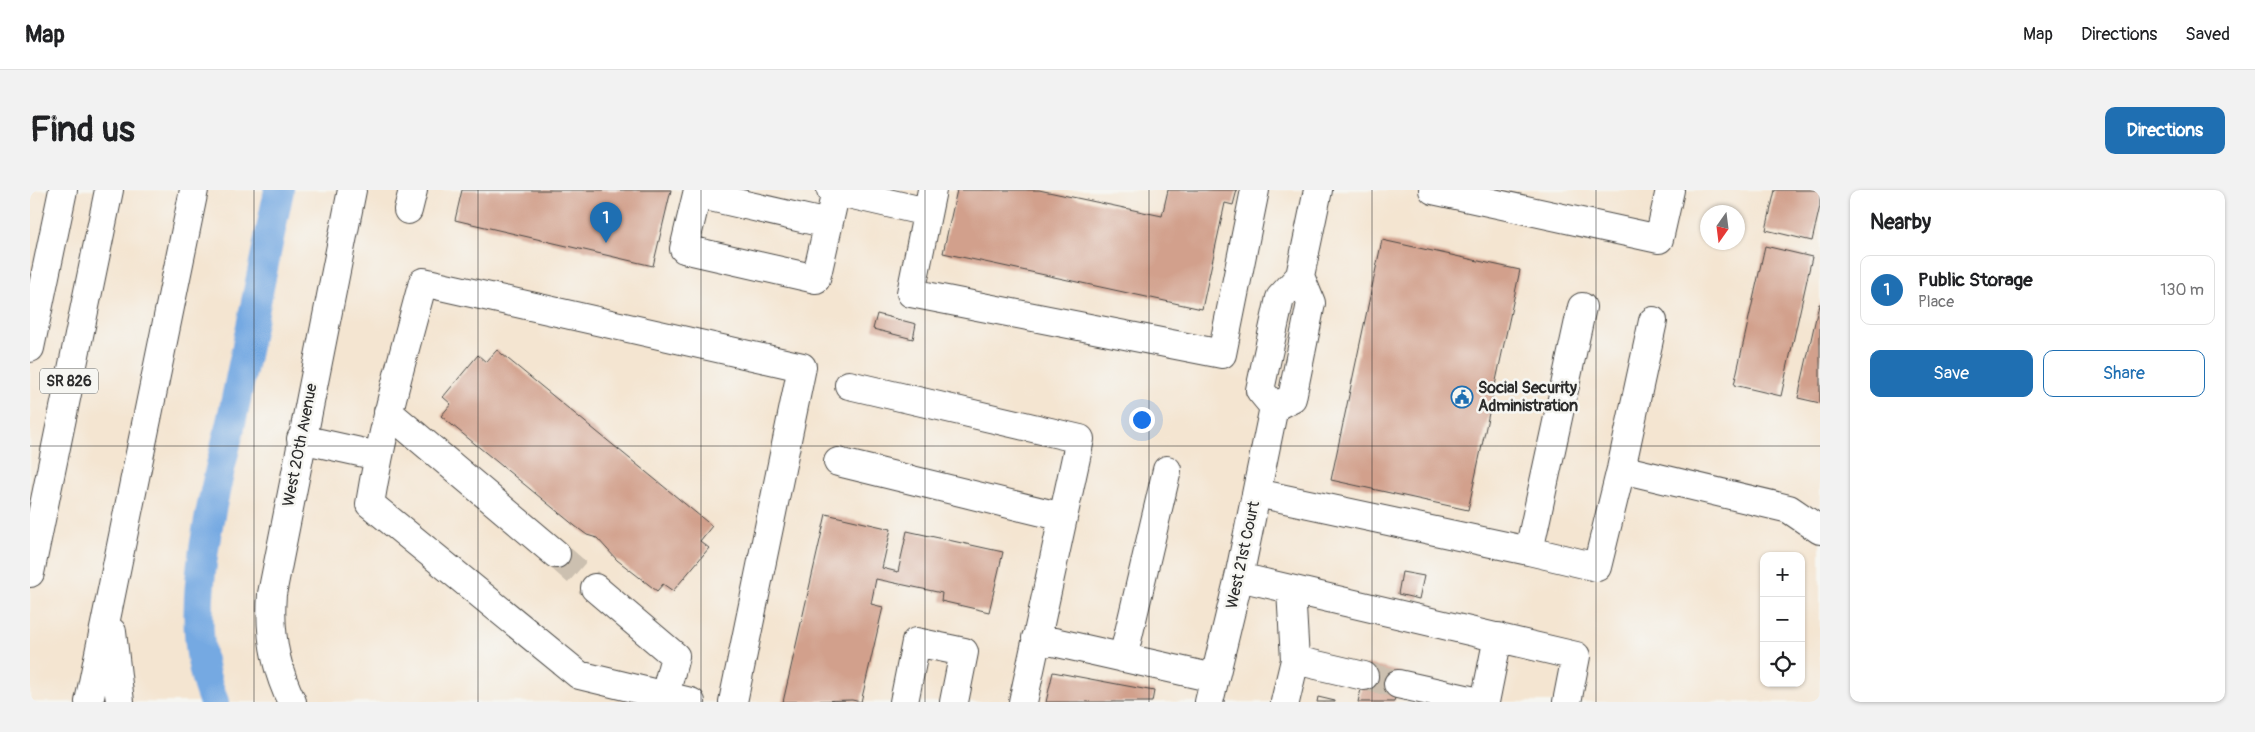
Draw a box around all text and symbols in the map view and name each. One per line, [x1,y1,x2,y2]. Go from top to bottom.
text: Map [25,20,65,49]
text: Map [2023,23,2053,46]
text: Directions [2081,23,2157,46]
text: Saved [2185,23,2230,46]
button: Directions [2105,107,2225,154]
text: Find us [30,108,135,152]
pin: 1 [590,202,622,243]
north arrow [1700,205,1745,250]
text: Nearby [1870,209,1931,236]
text: Public Storage [1918,268,2033,292]
text: 1 [1884,280,1890,300]
text: 130 m [2160,280,2204,300]
text: Place [1918,292,1954,312]
button: Save [1870,350,2033,397]
button: Share [2043,350,2205,397]
road number: SR 826 [40,368,98,394]
place label: Social Security Administration [1478,378,1578,416]
street label: West 20th Avenue [278,382,322,508]
public building icon: Social Security Administration [1450,385,1474,409]
your location [1129,407,1155,433]
street label: West 21st Court [1222,499,1264,611]
map controls [1760,552,1805,687]
button: + [1760,552,1805,597]
button: − [1760,597,1805,642]
button: locate [1760,642,1805,687]

